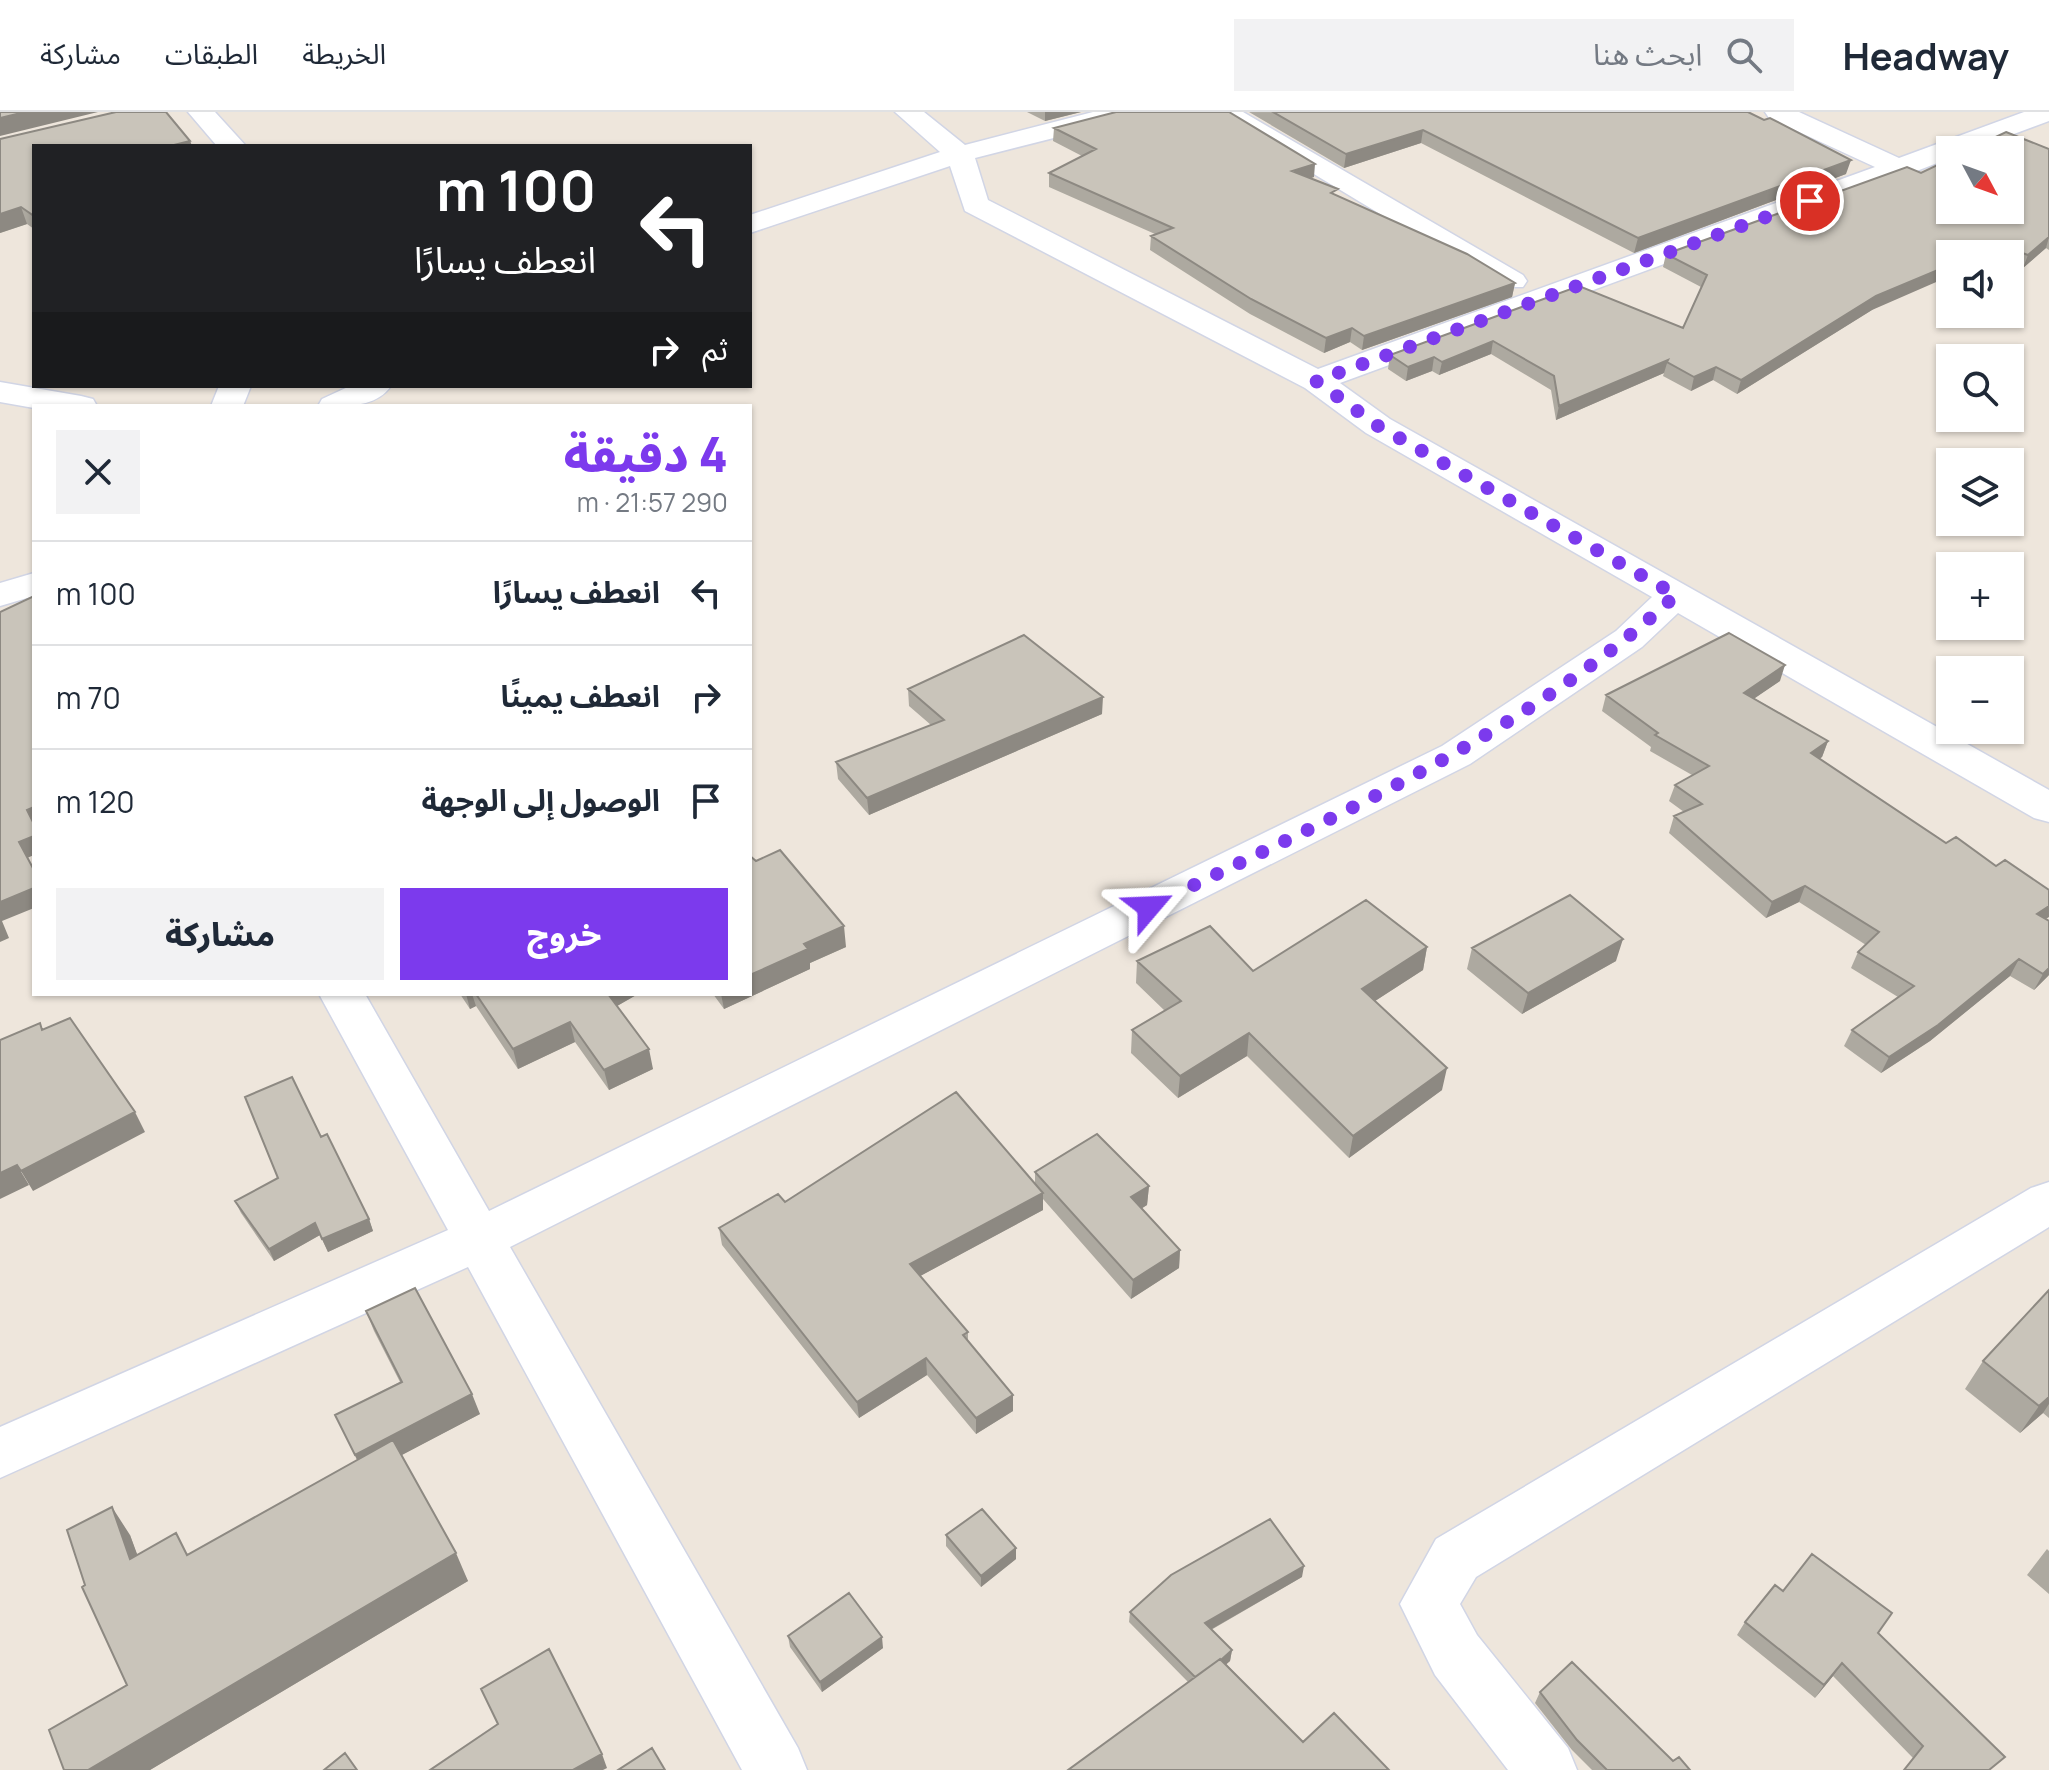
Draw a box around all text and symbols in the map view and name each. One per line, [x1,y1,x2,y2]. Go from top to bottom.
search box [1234,19,1794,91]
text: Headway [1842,29,2009,81]
text: ابحث هنا [1593,33,1702,74]
icon: search [1722,33,1766,77]
text: مشاركة [40,34,121,72]
text: الطبقات [165,34,258,72]
text: الخريطة [302,34,386,72]
north arrow [1936,136,2024,224]
map controls [1936,136,2024,744]
text: 100 m [436,151,596,228]
pin [1776,167,1844,235]
icon: left [624,176,728,280]
icon: arrive [1788,179,1832,223]
text: انعطف يسارًا [414,235,596,284]
button: sound [1936,240,2024,328]
icon: right [642,328,686,372]
text: ثم [702,328,728,369]
button: search [1936,344,2024,432]
text: 4 دقيقة [564,421,728,486]
button: close [56,430,140,514]
button: layers [1936,448,2024,536]
text: 290 m · 21:57 [577,484,728,520]
button: + [1936,552,2024,640]
text: انعطف يسارًا [493,571,660,612]
icon: left [684,571,728,615]
text: 100 m [56,573,136,614]
button: − [1936,656,2024,744]
text: انعطف يمينًا [501,675,660,716]
icon: right [684,675,728,719]
text: 70 m [56,677,121,718]
text: الوصول إلى الوجهة [421,779,660,820]
icon: arrive [684,779,728,823]
text: 120 m [56,781,135,822]
position arrow [1107,865,1191,949]
button: مشاركة [56,888,384,980]
button: خروج [400,888,728,980]

